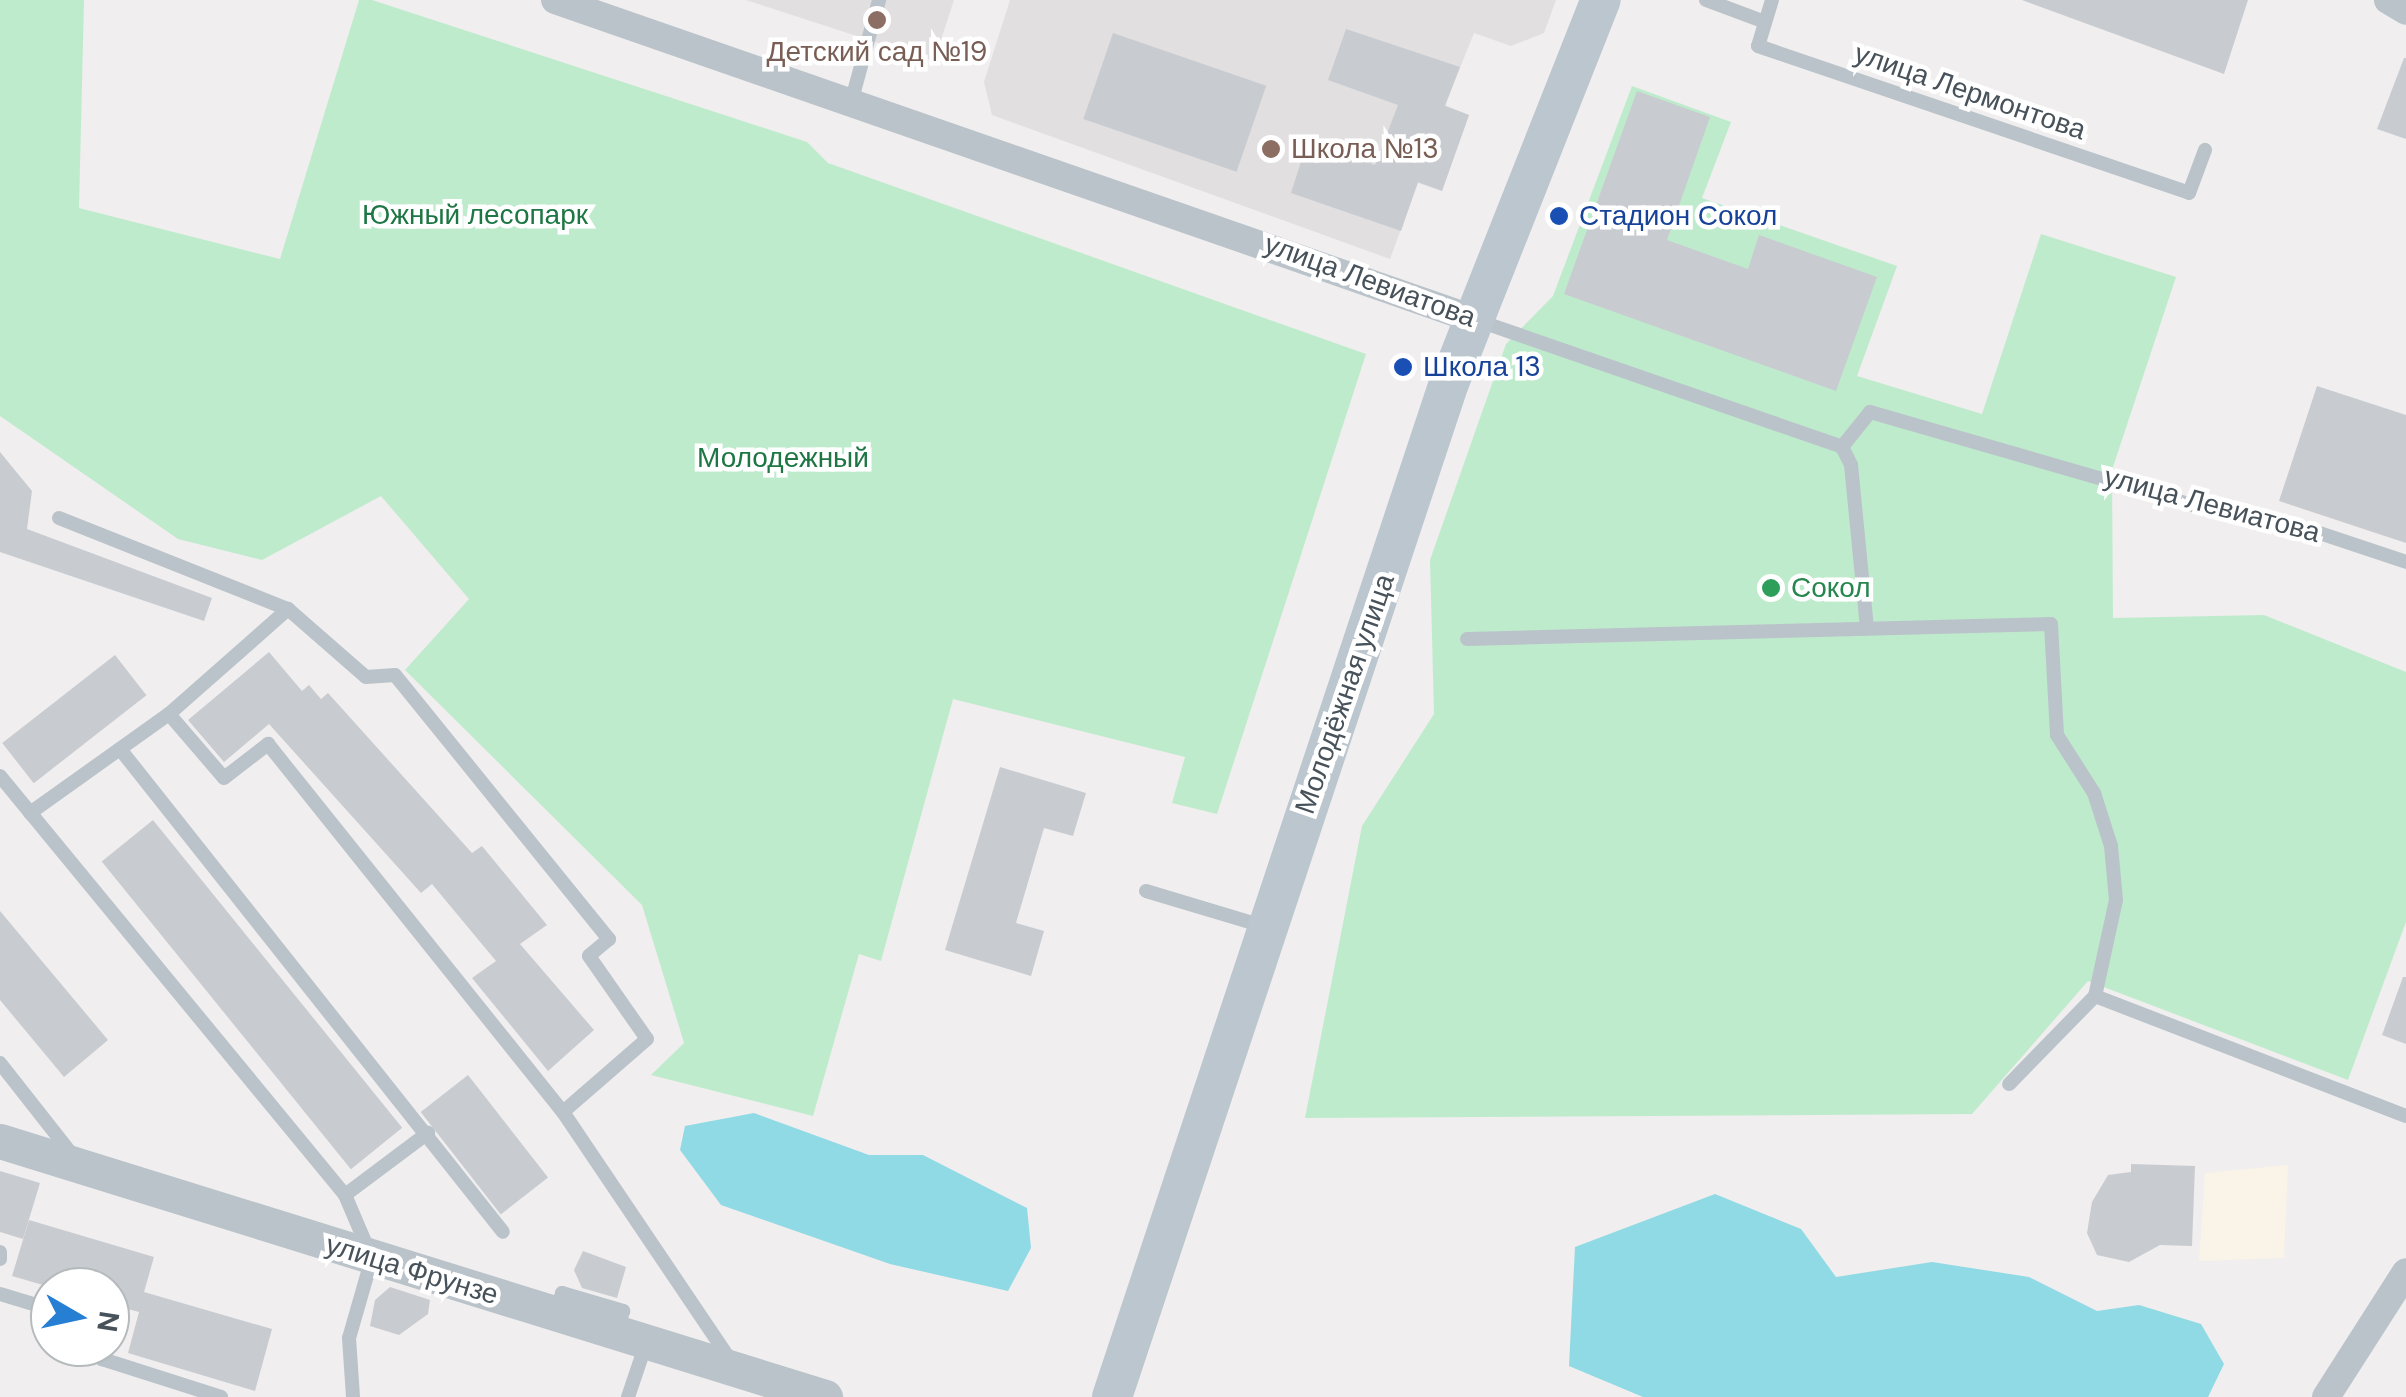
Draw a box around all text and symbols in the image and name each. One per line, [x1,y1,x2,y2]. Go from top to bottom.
marker: Детский сад №19 [866,9,888,31]
place label: Детский сад №19 [767,35,987,69]
street label: улица Лермонтова [1850,37,2090,147]
place label: Школа №13 [1291,132,1439,166]
marker: Школа №13 [1260,138,1282,160]
park label: Южный лесопарк [362,198,588,232]
place label: Стадион Сокол [1579,199,1777,233]
marker: Стадион Сокол [1548,205,1570,227]
street label: улица Левиатова [1260,227,1480,335]
place label: Школа 13 [1423,350,1541,384]
marker: Школа 13 [1392,356,1414,378]
park label: Молодежный [697,441,869,475]
street label: улица Левиатова [2100,460,2324,550]
street label: Молодёжная улица [1288,570,1402,818]
place label: Сокол [1791,571,1871,605]
marker: Сокол [1760,577,1782,599]
street label: улица Фрунзе [322,1228,502,1312]
north arrow [30,1267,130,1367]
text: N [88,1308,128,1334]

